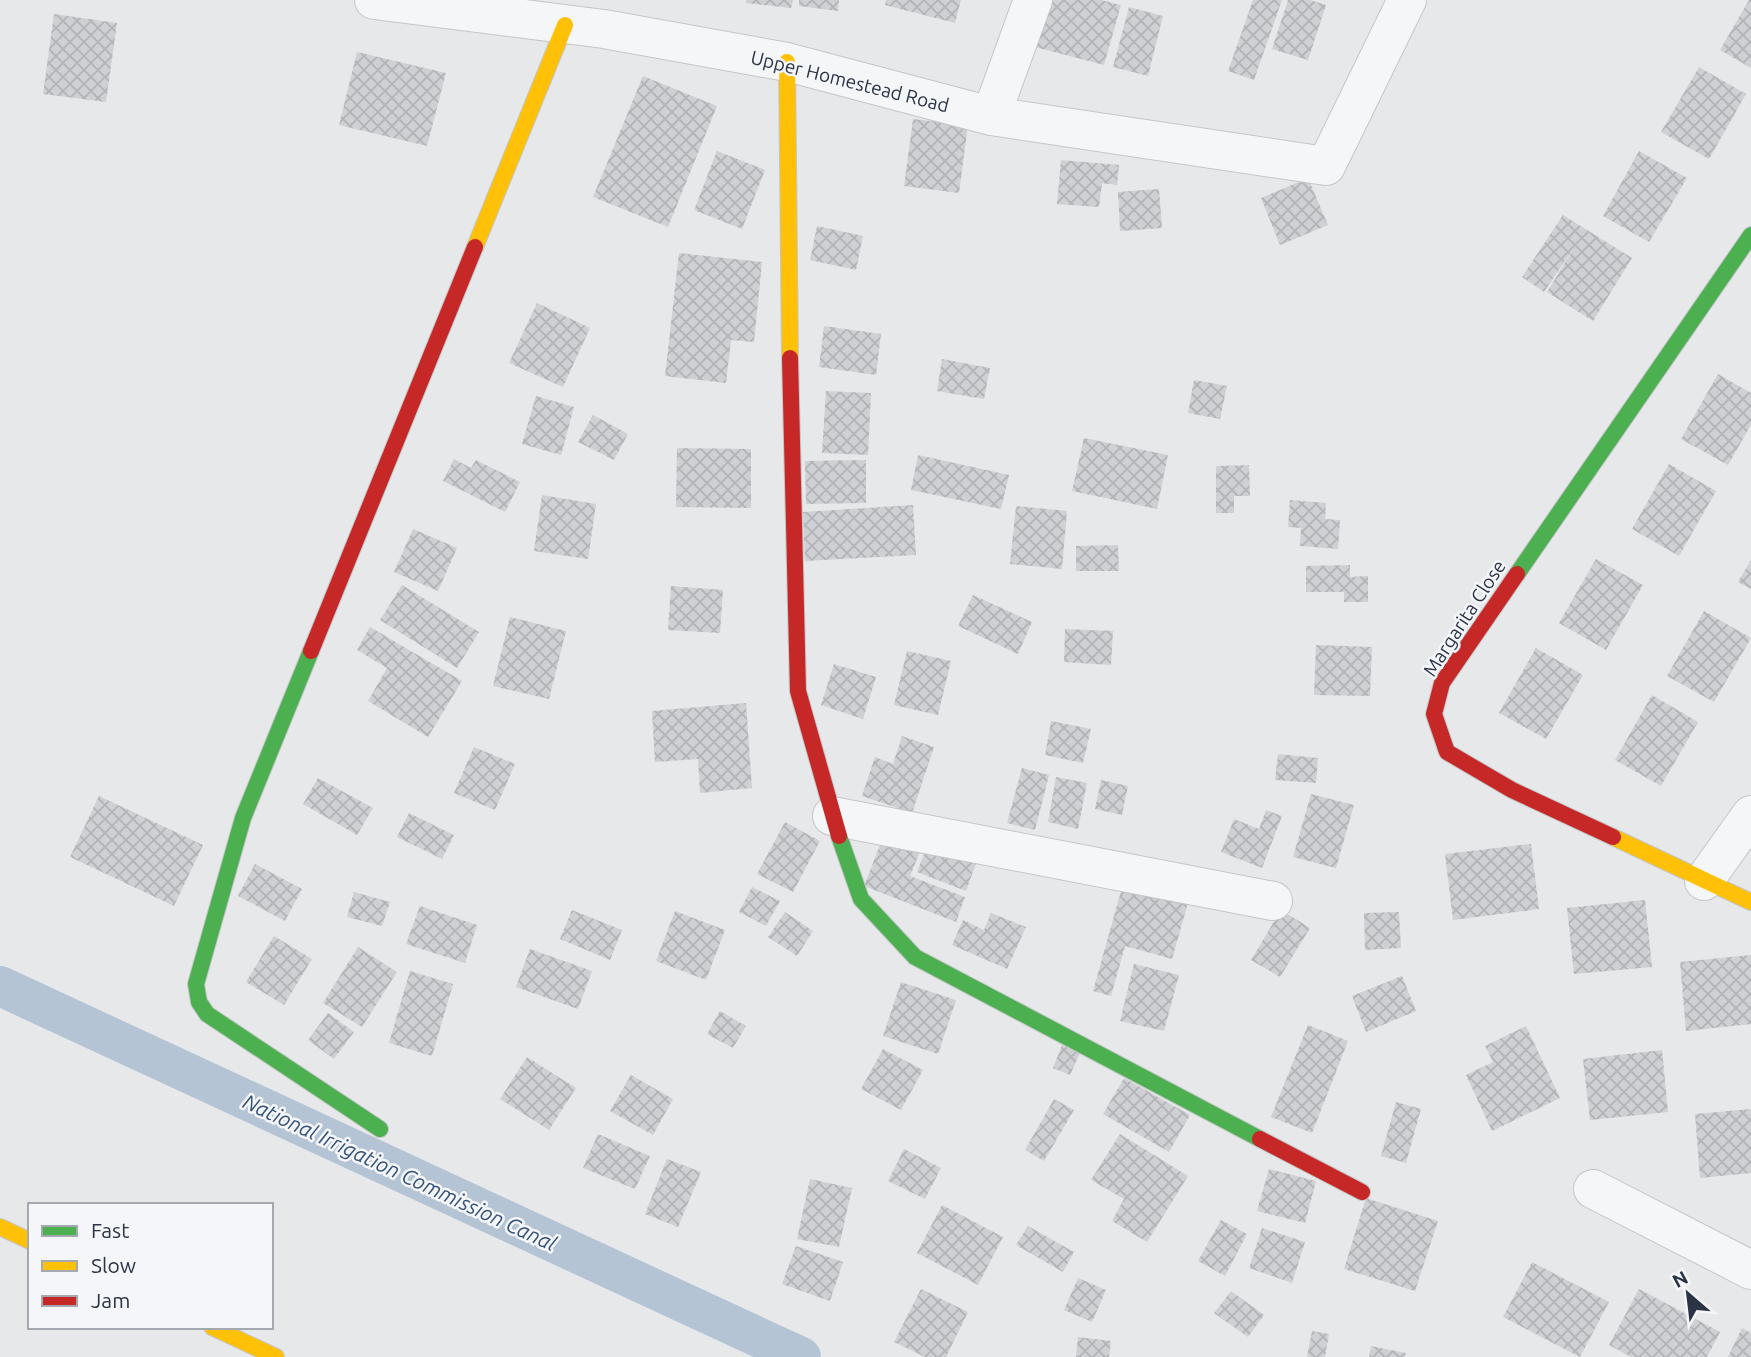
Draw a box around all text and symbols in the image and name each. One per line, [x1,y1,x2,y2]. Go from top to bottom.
street label: Upper Homestead Road [749,46,951,116]
street label: Margarita Close [1418,556,1510,680]
water label: National Irrigation Commission Canal [239,1089,561,1255]
legend [28,1203,273,1329]
text: Fast [91,1218,129,1242]
text: Slow [91,1253,136,1277]
north arrow [1653,1259,1723,1329]
text: N [1669,1266,1691,1292]
text: Jam [91,1288,130,1312]

